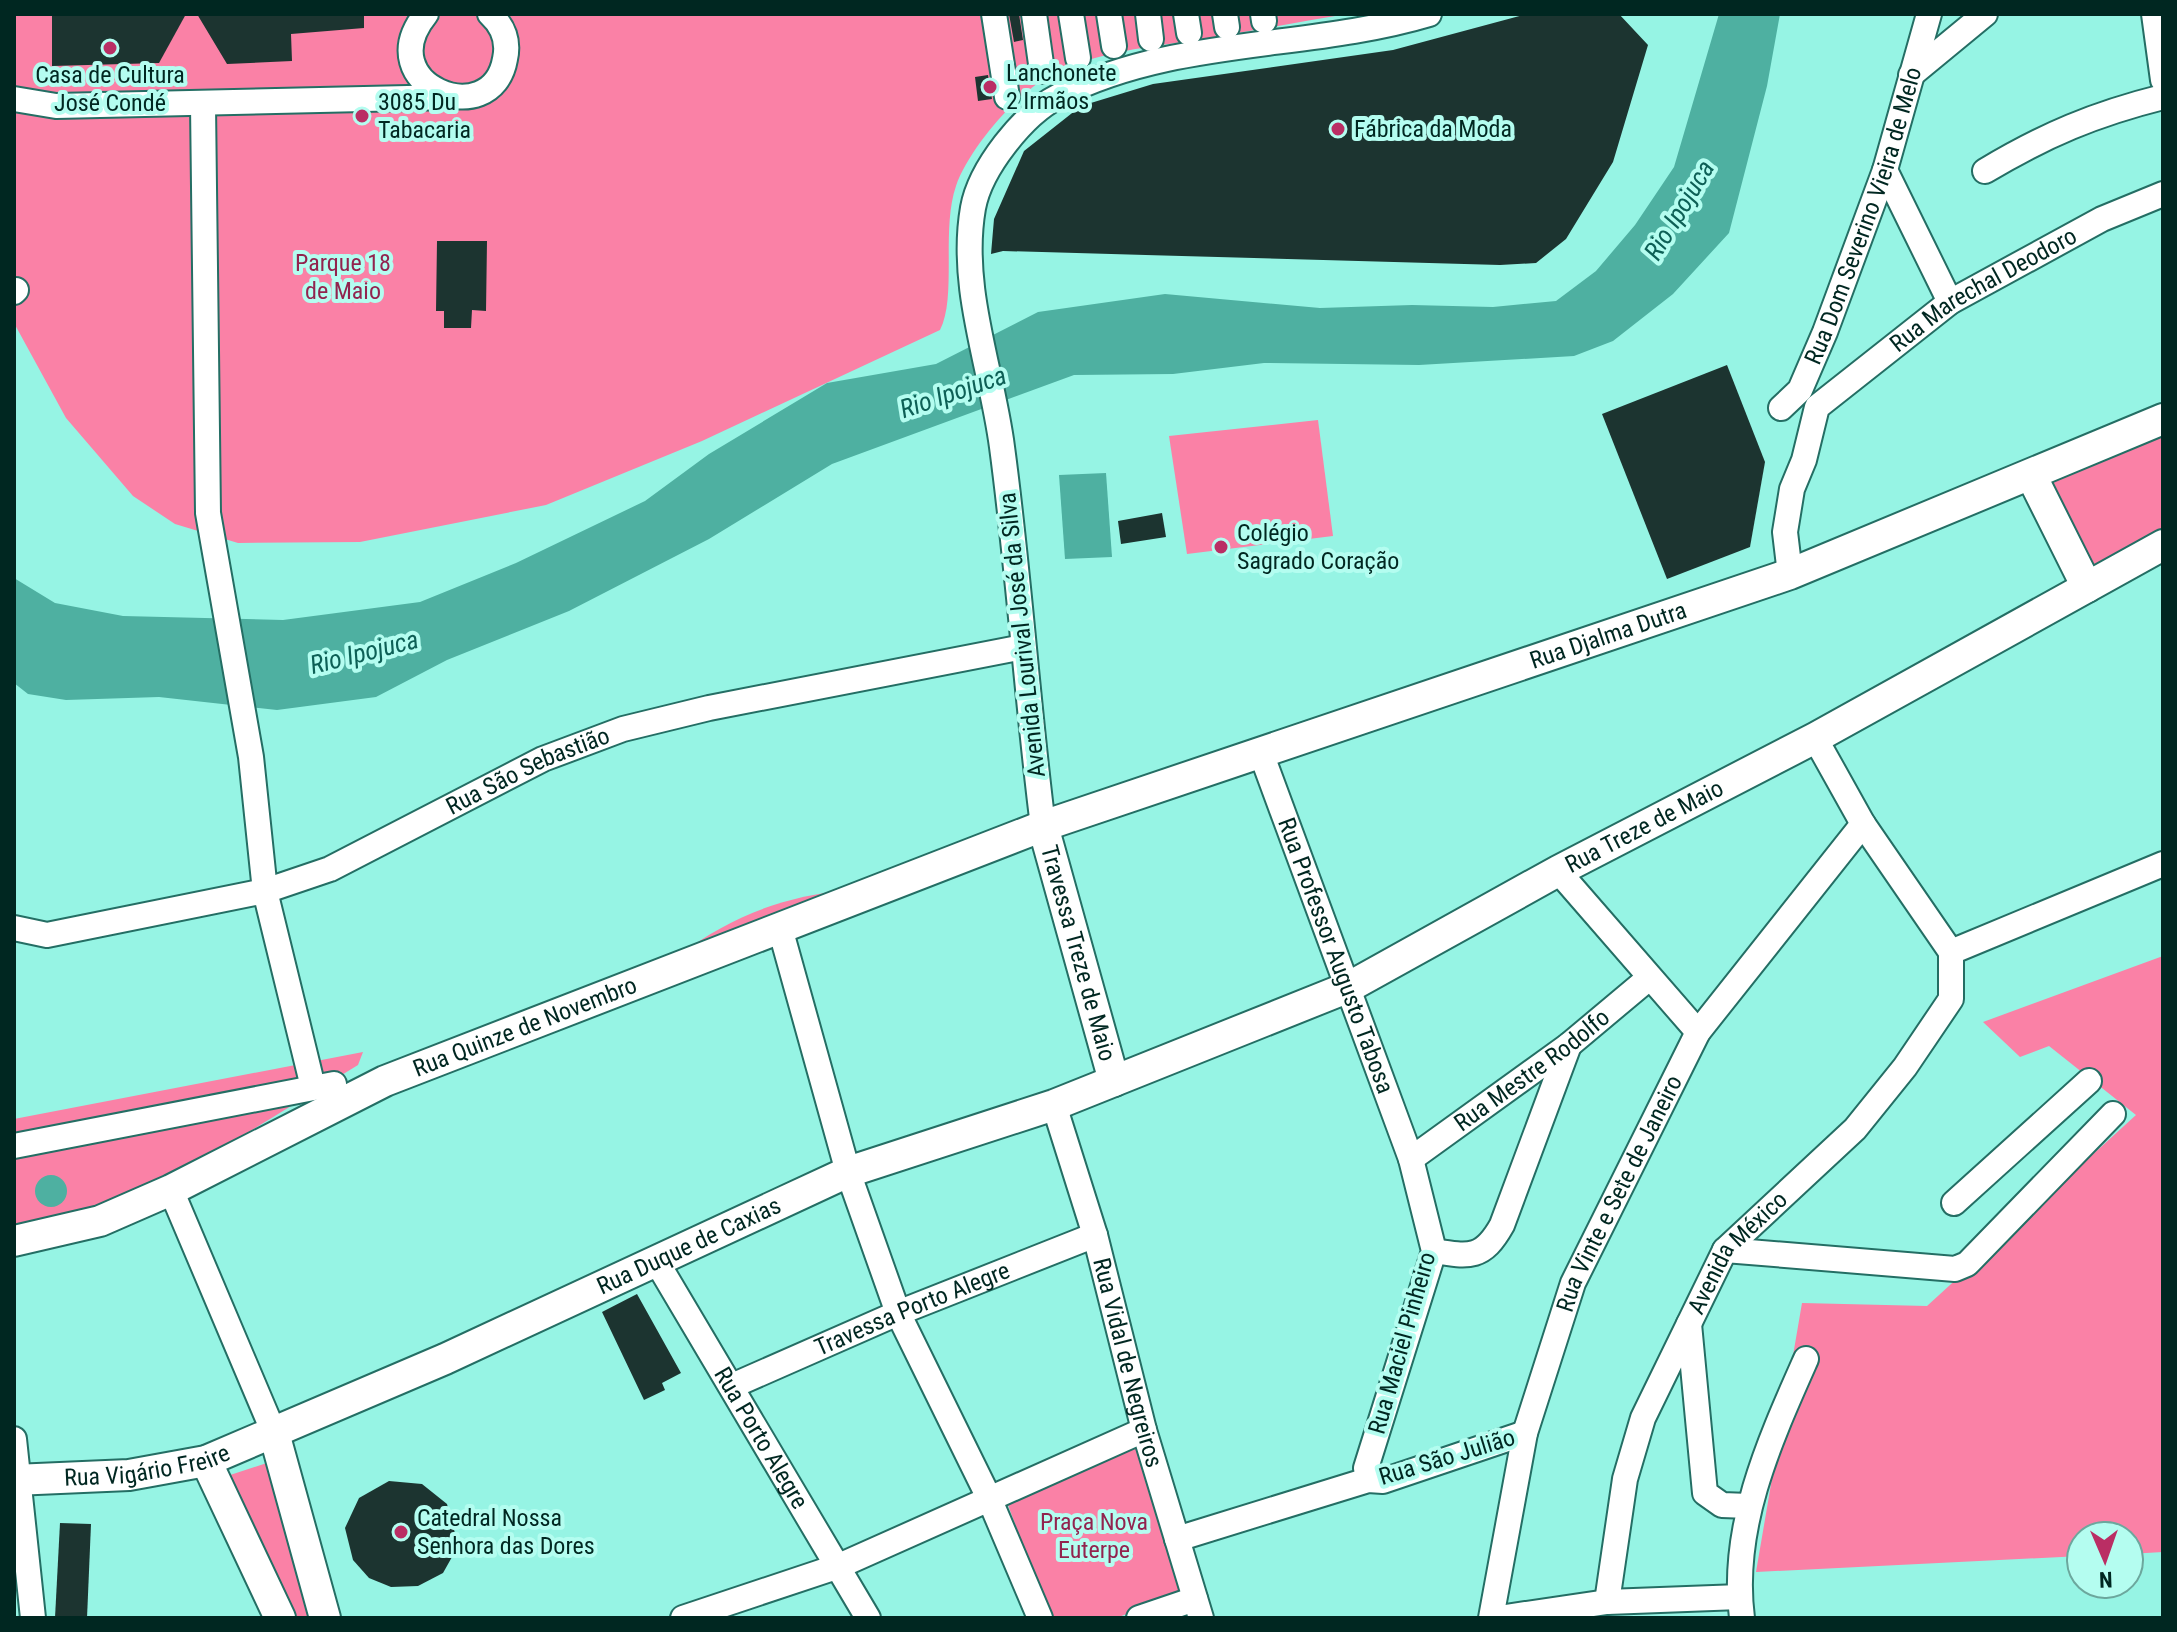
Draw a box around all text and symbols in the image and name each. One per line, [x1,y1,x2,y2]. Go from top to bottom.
marker: Casa de Cultura José Condé [101,39,119,57]
place label: Lanchonete 2 Irmãos [1006,59,1116,115]
place label: Casa de Cultura José Condé [35,61,185,117]
street label: Rua Dom Severino Vieira de Melo [1799,64,1927,369]
marker: Lanchonete 2 Irmãos [981,78,999,96]
place label: 3085 Du Tabacaria [378,88,471,144]
marker: 3085 Du Tabacaria [353,107,371,125]
place label: Fábrica da Moda [1354,115,1512,143]
marker: Fábrica da Moda [1329,120,1347,138]
water label: Rio Ipojuca [1638,155,1720,265]
street label: Rua Marechal Deodoro [1884,222,2081,358]
park label: Parque 18 de Maio [295,249,391,305]
water label: Rio Ipojuca [896,360,1010,424]
street label: Avenida Lourival José da Silva [993,491,1051,779]
place label: Colégio Sagrado Coração [1237,519,1399,575]
marker: Colégio Sagrado Coração [1212,538,1230,556]
street label: Rua Djalma Dutra [1526,596,1690,675]
water label: Rio Ipojuca [307,624,421,680]
street label: Rua São Sebastião [441,721,614,821]
street label: Rua Treze de Maio [1561,774,1728,879]
street label: Rua Professor Augusto Tabosa [1272,814,1400,1097]
street label: Travessa Treze de Maio [1035,842,1122,1064]
street label: Rua Quinze de Novembro [409,971,641,1083]
street label: Rua Mestre Rodolfo [1449,1003,1615,1137]
street label: Rua Vinte e Sete de Janeiro [1551,1071,1688,1315]
street label: Avenida México [1682,1185,1793,1319]
street label: Rua Duque de Caxias [592,1191,785,1301]
street label: Rua Maciel Pinheiro [1363,1249,1441,1437]
street label: Rua Vidal de Negreiros [1087,1255,1169,1471]
street label: Travessa Porto Alegre [810,1256,1014,1362]
street label: Rua Porto Alegre [708,1362,814,1514]
street label: Rua São Julião [1376,1423,1518,1491]
street label: Rua Vigário Freire [64,1439,234,1492]
place label: Catedral Nossa Senhora das Dores [417,1504,595,1560]
park label: Praça Nova Euterpe [1040,1508,1148,1564]
north arrow [2065,1520,2145,1600]
marker: Catedral Nossa Senhora das Dores [392,1523,410,1541]
text: N [2099,1567,2113,1592]

